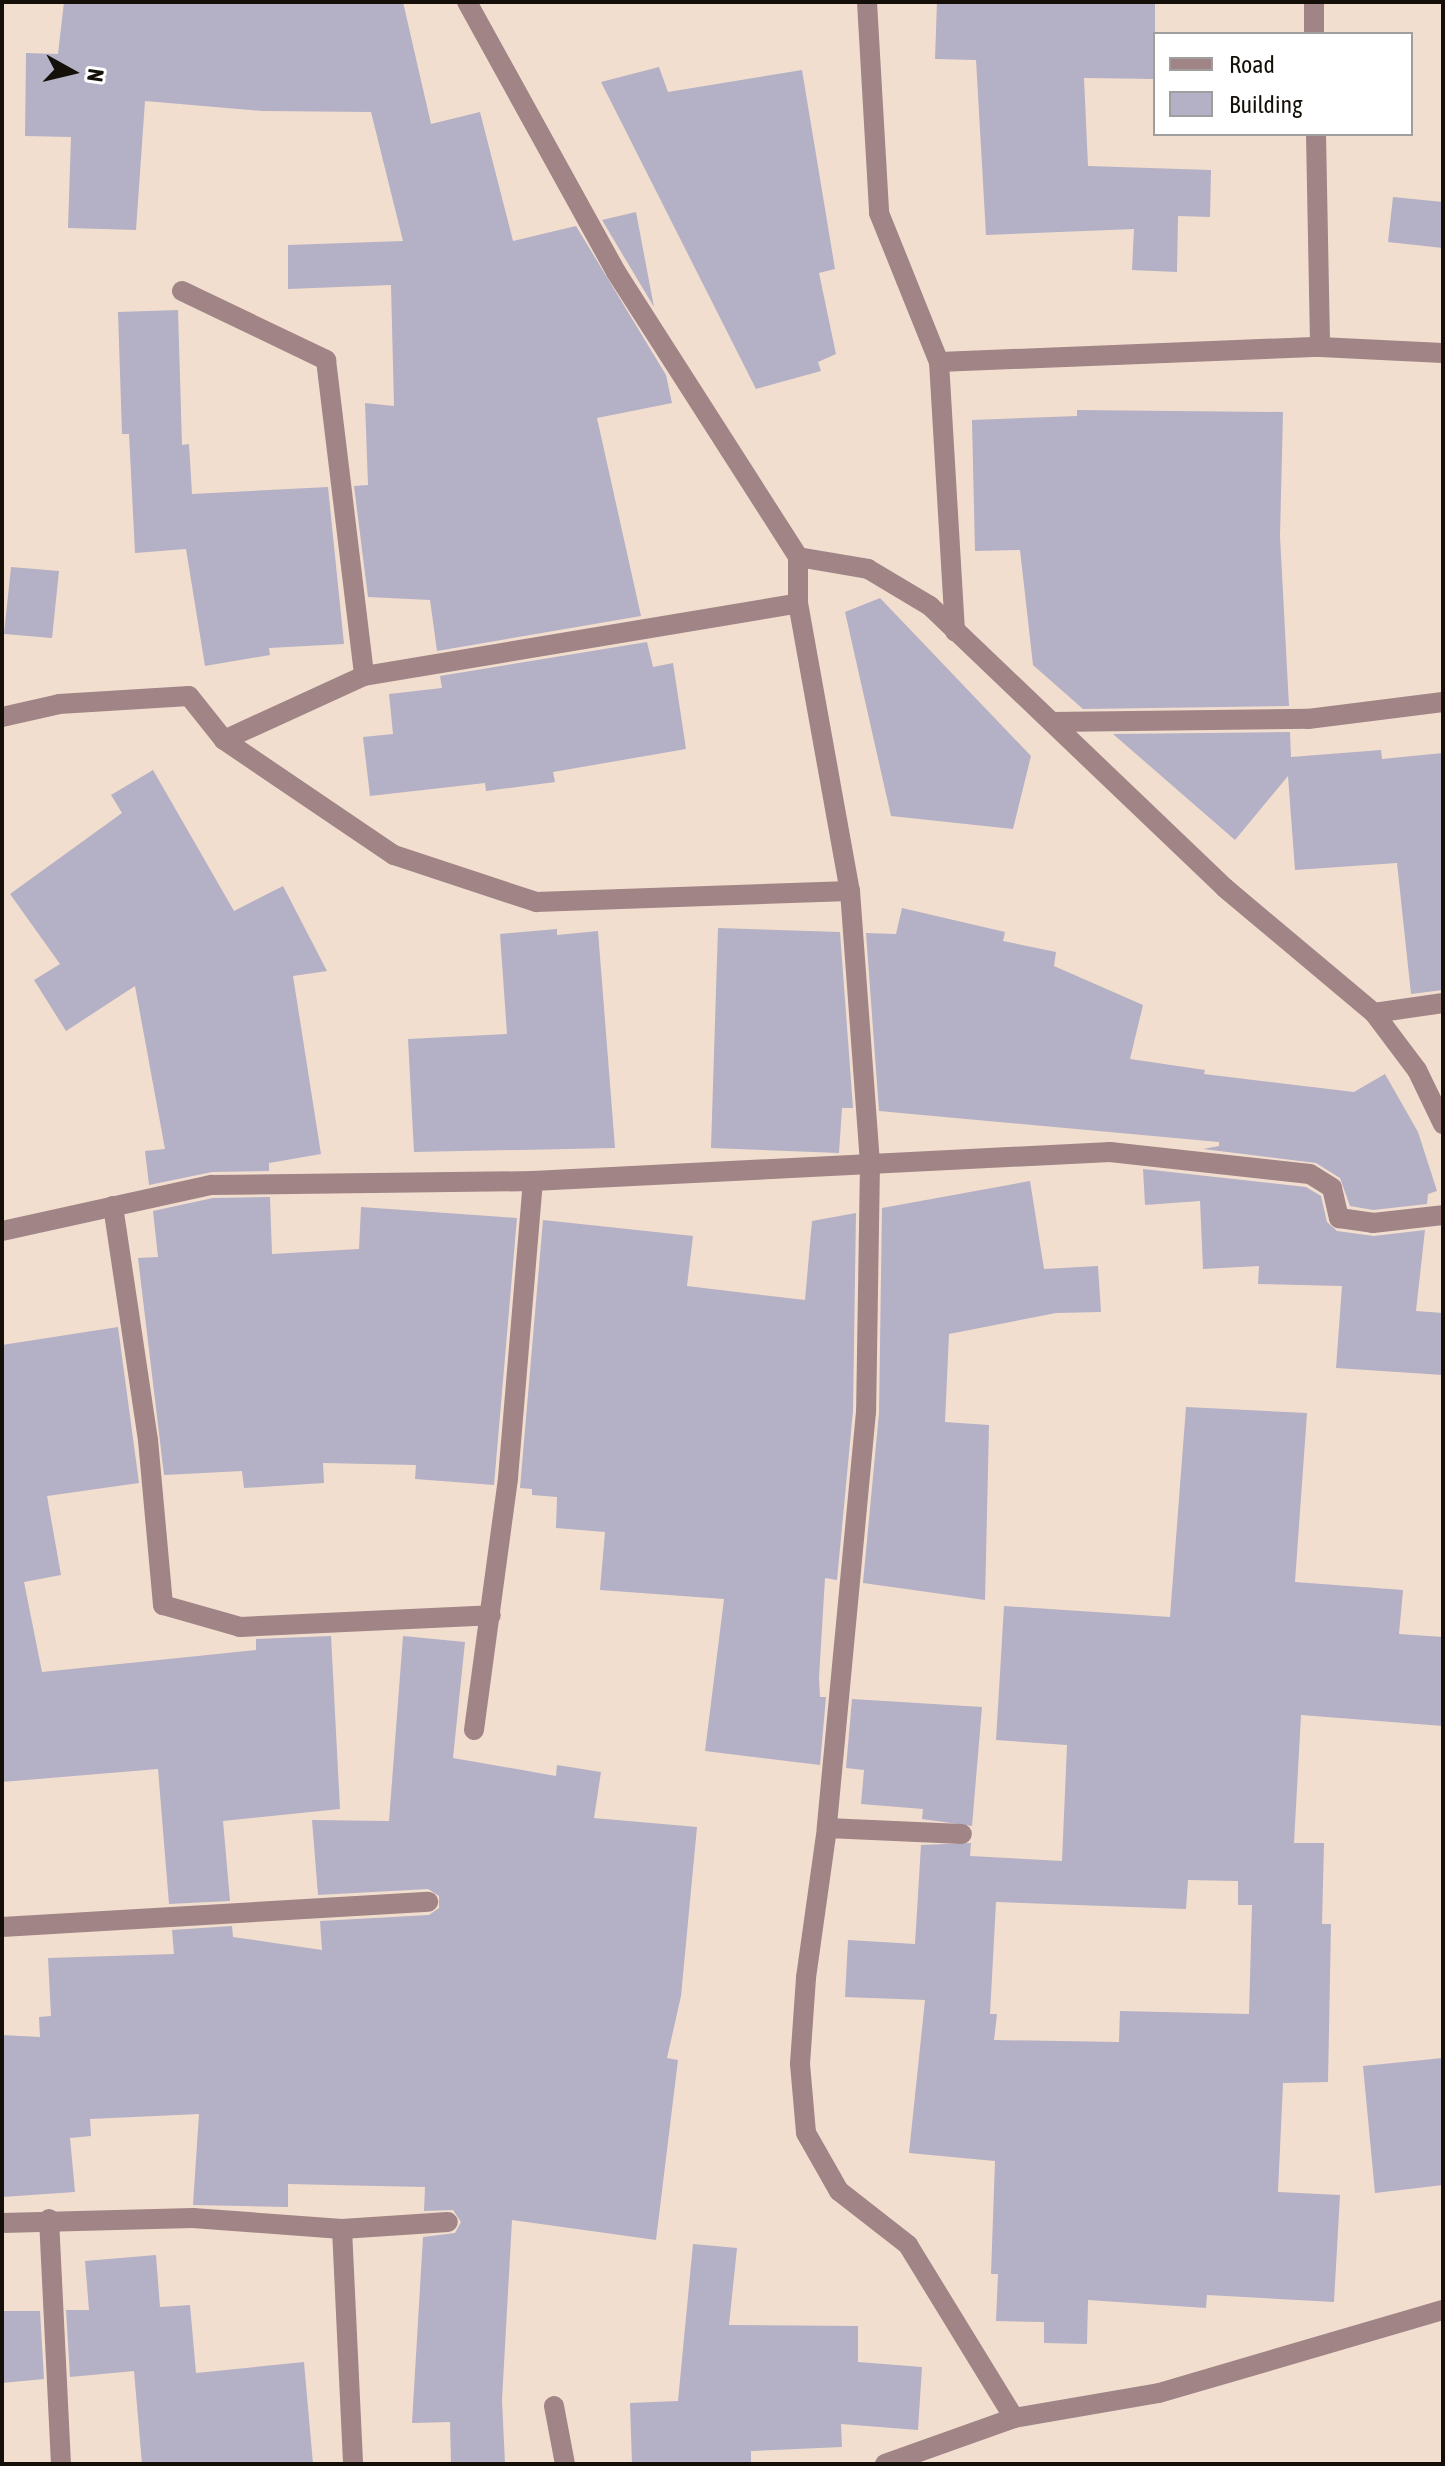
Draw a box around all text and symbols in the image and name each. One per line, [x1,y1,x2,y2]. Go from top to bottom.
north arrow [32,32,112,112]
legend [1153,32,1413,136]
text: Road [1229,51,1275,78]
text: N [82,67,110,84]
text: Building [1229,91,1302,118]

